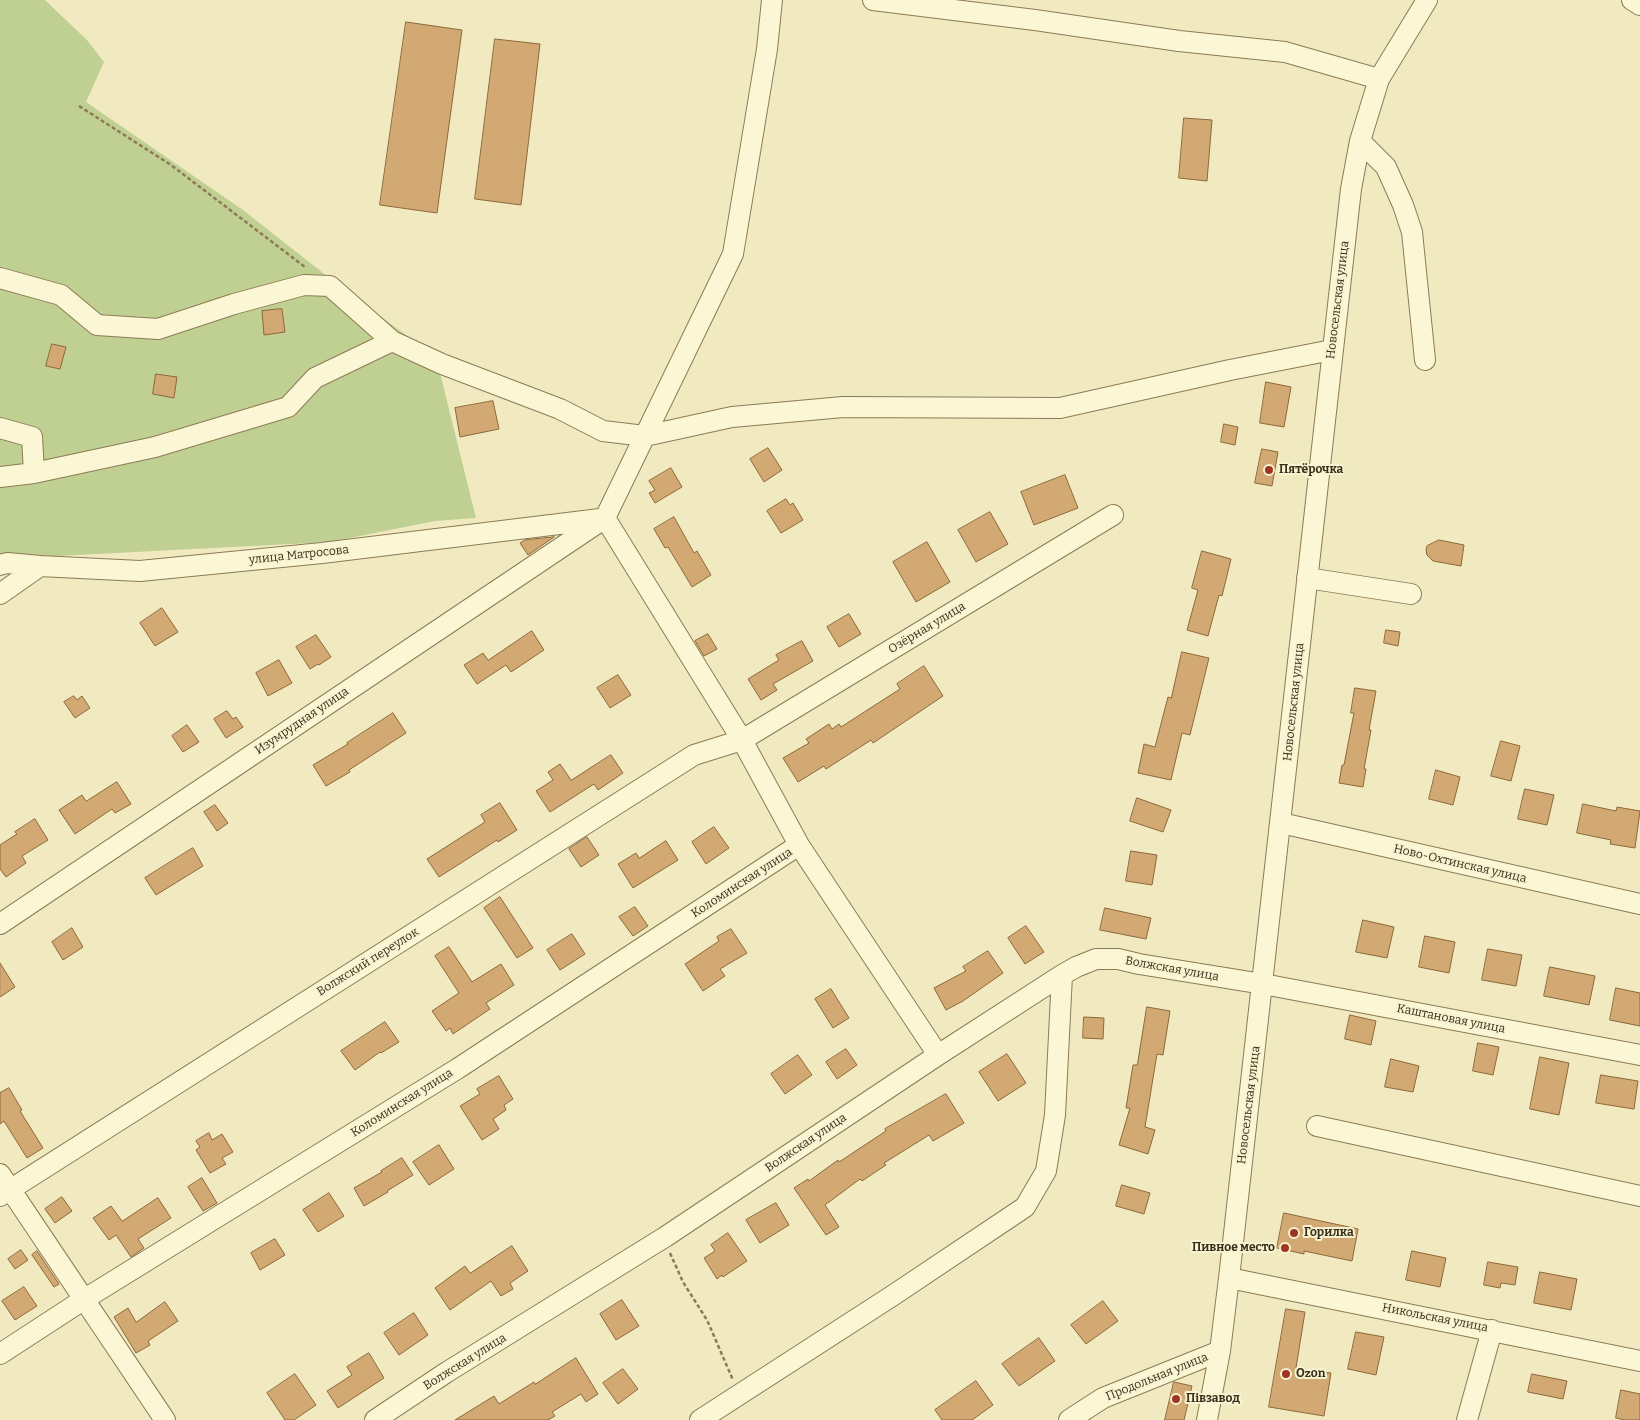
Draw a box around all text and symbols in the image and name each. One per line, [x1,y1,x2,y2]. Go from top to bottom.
street label: Новосельская улица [1324,240,1352,360]
place label: Пятёрочка [1279,463,1343,477]
marker: Пятёрочка [1263,464,1275,476]
street label: улица Матросова [248,543,350,567]
street label: Озёрная улица [886,599,968,657]
street label: Новосельская улица [1281,642,1307,762]
street label: Изумрудная улица [252,684,352,758]
street label: Ново-Охтинская улица [1392,842,1528,886]
street label: Коломинская улица [689,845,795,921]
street label: Волжский переулок [315,925,421,999]
street label: Волжская улица [1124,954,1220,984]
street label: Каштановая улица [1396,1001,1506,1037]
street label: Новосельская улица [1235,1045,1263,1165]
street label: Коломинская улица [348,1066,456,1140]
street label: Волжская улица [763,1110,849,1176]
place label: Горилка [1304,1226,1354,1240]
marker: Горилка [1288,1227,1300,1239]
place label: Пивное место [1192,1241,1275,1255]
marker: Пивное место [1279,1242,1291,1254]
street label: Никольская улица [1381,1301,1489,1335]
street label: Волжская улица [421,1331,509,1393]
street label: Продольная улица [1104,1350,1210,1404]
place label: Ozon [1296,1367,1325,1381]
marker: Ozon [1280,1368,1292,1380]
place label: Пiвзавод [1186,1392,1240,1406]
marker: Пiвзавод [1170,1393,1182,1405]

